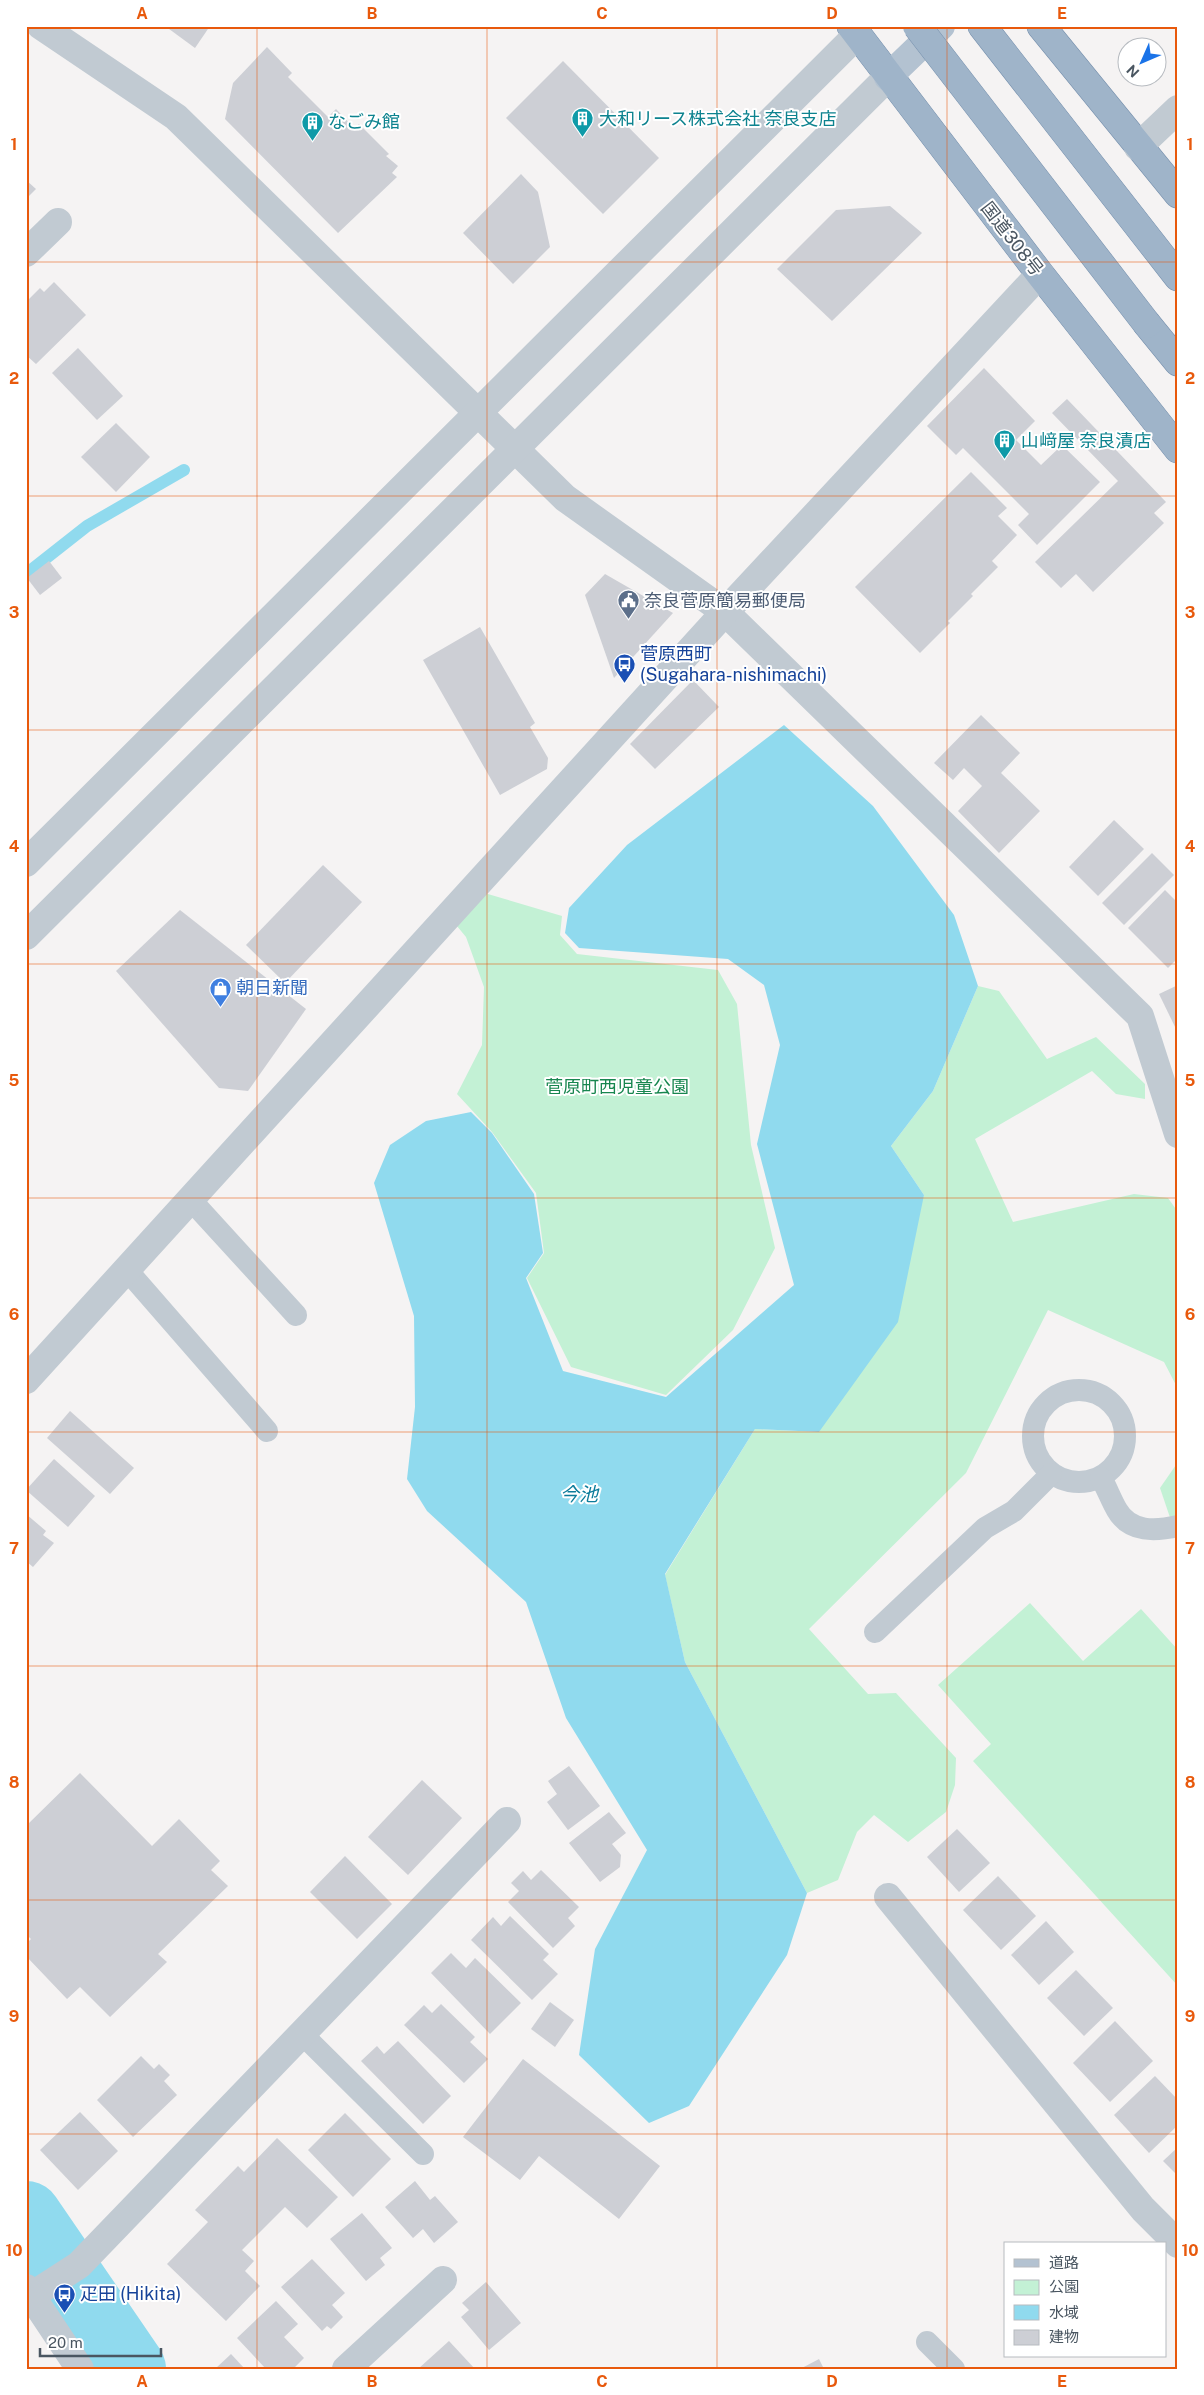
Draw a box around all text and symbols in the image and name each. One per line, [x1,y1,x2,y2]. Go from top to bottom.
text: A [136,4,148,23]
text: B [367,4,378,23]
text: C [596,4,608,23]
text: D [826,4,838,23]
text: E [1057,4,1067,23]
north arrow [1116,38,1166,88]
text: N [1123,62,1142,81]
building icon: 大和リース株式会社 奈良支店 [571,107,595,138]
place label: 大和リース株式会社 奈良支店 [599,108,836,129]
building icon: なごみ館 [300,110,324,141]
place label: なごみ館 [328,111,400,132]
text: 1 [11,135,17,154]
text: 1 [1187,135,1193,154]
street label: 国道308号 [977,198,1048,280]
text: 2 [9,369,19,388]
text: 2 [1185,369,1195,388]
building icon: 山﨑屋 奈良漬店 [993,429,1017,460]
place label: 山﨑屋 奈良漬店 [1021,430,1151,451]
public building icon: 奈良菅原簡易郵便局 [616,589,640,620]
place label: 奈良菅原簡易郵便局 [644,590,806,611]
text: 3 [9,603,19,622]
text: 3 [1185,603,1195,622]
place label: 菅原西町 (Sugahara-nishimachi) [640,643,827,685]
bus stop icon: 菅原西町 (Sugahara-nishimachi) [612,652,636,683]
text: 4 [9,837,20,856]
text: 4 [1185,837,1196,856]
shop icon: 朝日新聞 [208,976,232,1007]
place label: 朝日新聞 [236,977,308,998]
text: 5 [9,1071,20,1090]
text: 5 [1185,1071,1196,1090]
park label: 菅原町西児童公園 [545,1076,689,1097]
text: 6 [9,1305,19,1324]
text: 6 [1185,1305,1195,1324]
water label: 今池 [560,1483,600,1505]
text: 7 [9,1539,19,1558]
text: 7 [1185,1539,1195,1558]
text: 8 [9,1773,20,1792]
text: 8 [1185,1773,1196,1792]
text: 9 [9,2007,19,2026]
text: 9 [1185,2007,1195,2026]
text: 10 [5,2241,23,2260]
text: 10 [1181,2241,1199,2260]
legend [1004,2242,1166,2358]
text: 道路 [1049,2254,1079,2271]
text: 公園 [1049,2278,1079,2295]
bus stop icon: 疋田 (Hikita) [52,2282,76,2313]
place label: 疋田 (Hikita) [80,2283,181,2304]
text: 水域 [1049,2304,1079,2321]
scale bar [40,2325,161,2357]
text: 建物 [1049,2328,1079,2345]
text: 20 m [48,2334,83,2351]
text: A [136,2372,148,2391]
text: B [367,2372,378,2391]
text: C [596,2372,608,2391]
text: D [826,2372,838,2391]
text: E [1057,2372,1067,2391]

